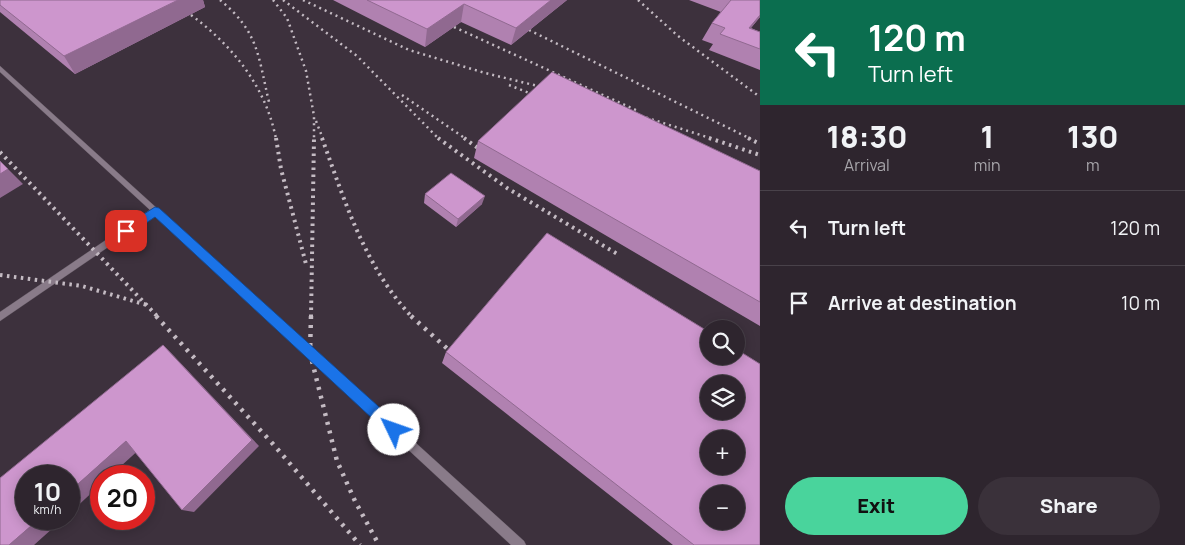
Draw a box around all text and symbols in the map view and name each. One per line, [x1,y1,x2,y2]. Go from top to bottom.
text: 120 m [868,14,966,62]
icon: left [785,20,850,85]
text: Turn left [868,59,953,89]
text: 18:30 [826,116,907,157]
text: 1 [980,116,994,157]
text: 130 [1067,116,1119,157]
text: Arrival [844,154,890,176]
text: min [974,154,1001,176]
text: m [1086,154,1100,176]
pin [105,210,147,252]
icon: left [785,214,813,242]
text: Turn left [828,215,906,241]
text: 120 m [1110,215,1160,241]
icon: arrive [112,217,140,245]
icon: arrive [785,289,813,317]
text: Arrive at destination [828,290,1017,316]
text: 10 m [1121,290,1160,316]
map controls [700,320,745,530]
button: search [700,320,745,365]
button: layers [700,375,745,420]
position arrow [367,403,419,455]
button: + [700,430,745,475]
speed limit sign: 20 [90,465,155,530]
text: 10 [34,474,61,509]
button: Exit [785,477,968,535]
button: Share [978,477,1160,535]
button: − [700,485,745,530]
text: km/h [34,501,61,518]

